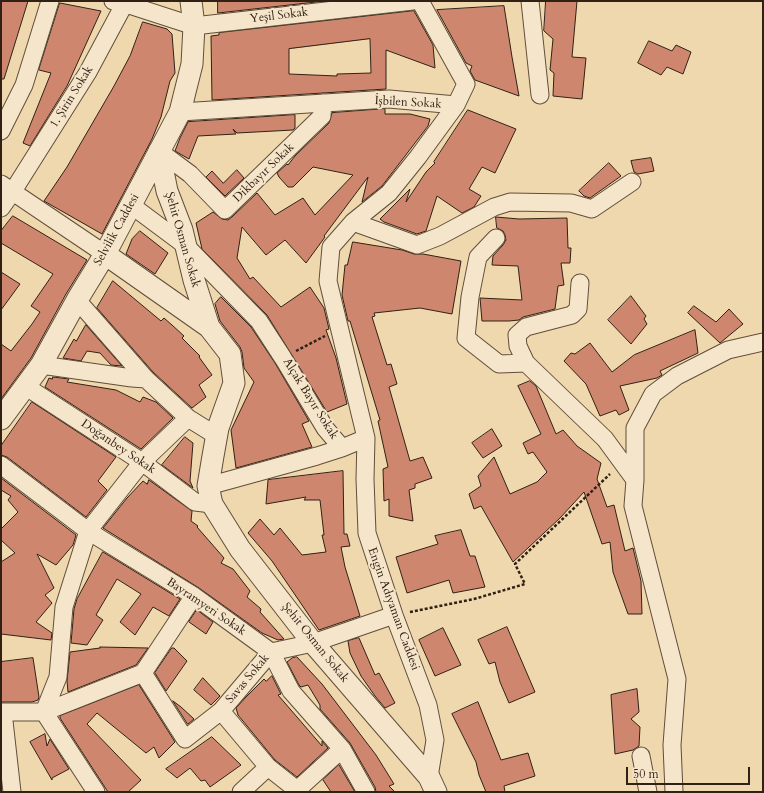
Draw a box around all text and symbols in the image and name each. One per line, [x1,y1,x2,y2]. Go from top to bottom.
street label: Yeşil Sokak [249,5,309,27]
street label: 1. Şirin Sokak [47,63,97,131]
street label: İşbilen Sokak [374,94,442,112]
street label: Dikbayır Sokak [231,140,297,206]
street label: Şehit Osman Sokak [161,191,203,289]
street label: Selvilik Caddesi [91,192,143,268]
street label: Alçak Bayır Sokak [279,356,341,442]
street label: Doğanbey Sokak [78,417,158,477]
street label: Engin Adıyaman Caddesi [364,546,422,672]
street label: Bayramyeri Sokak [164,575,248,639]
street label: Şehit Osman Sokak [278,600,352,686]
street label: Savas Sokak [223,651,273,707]
scale bar [628,759,752,785]
text: 50 m [633,766,659,782]

